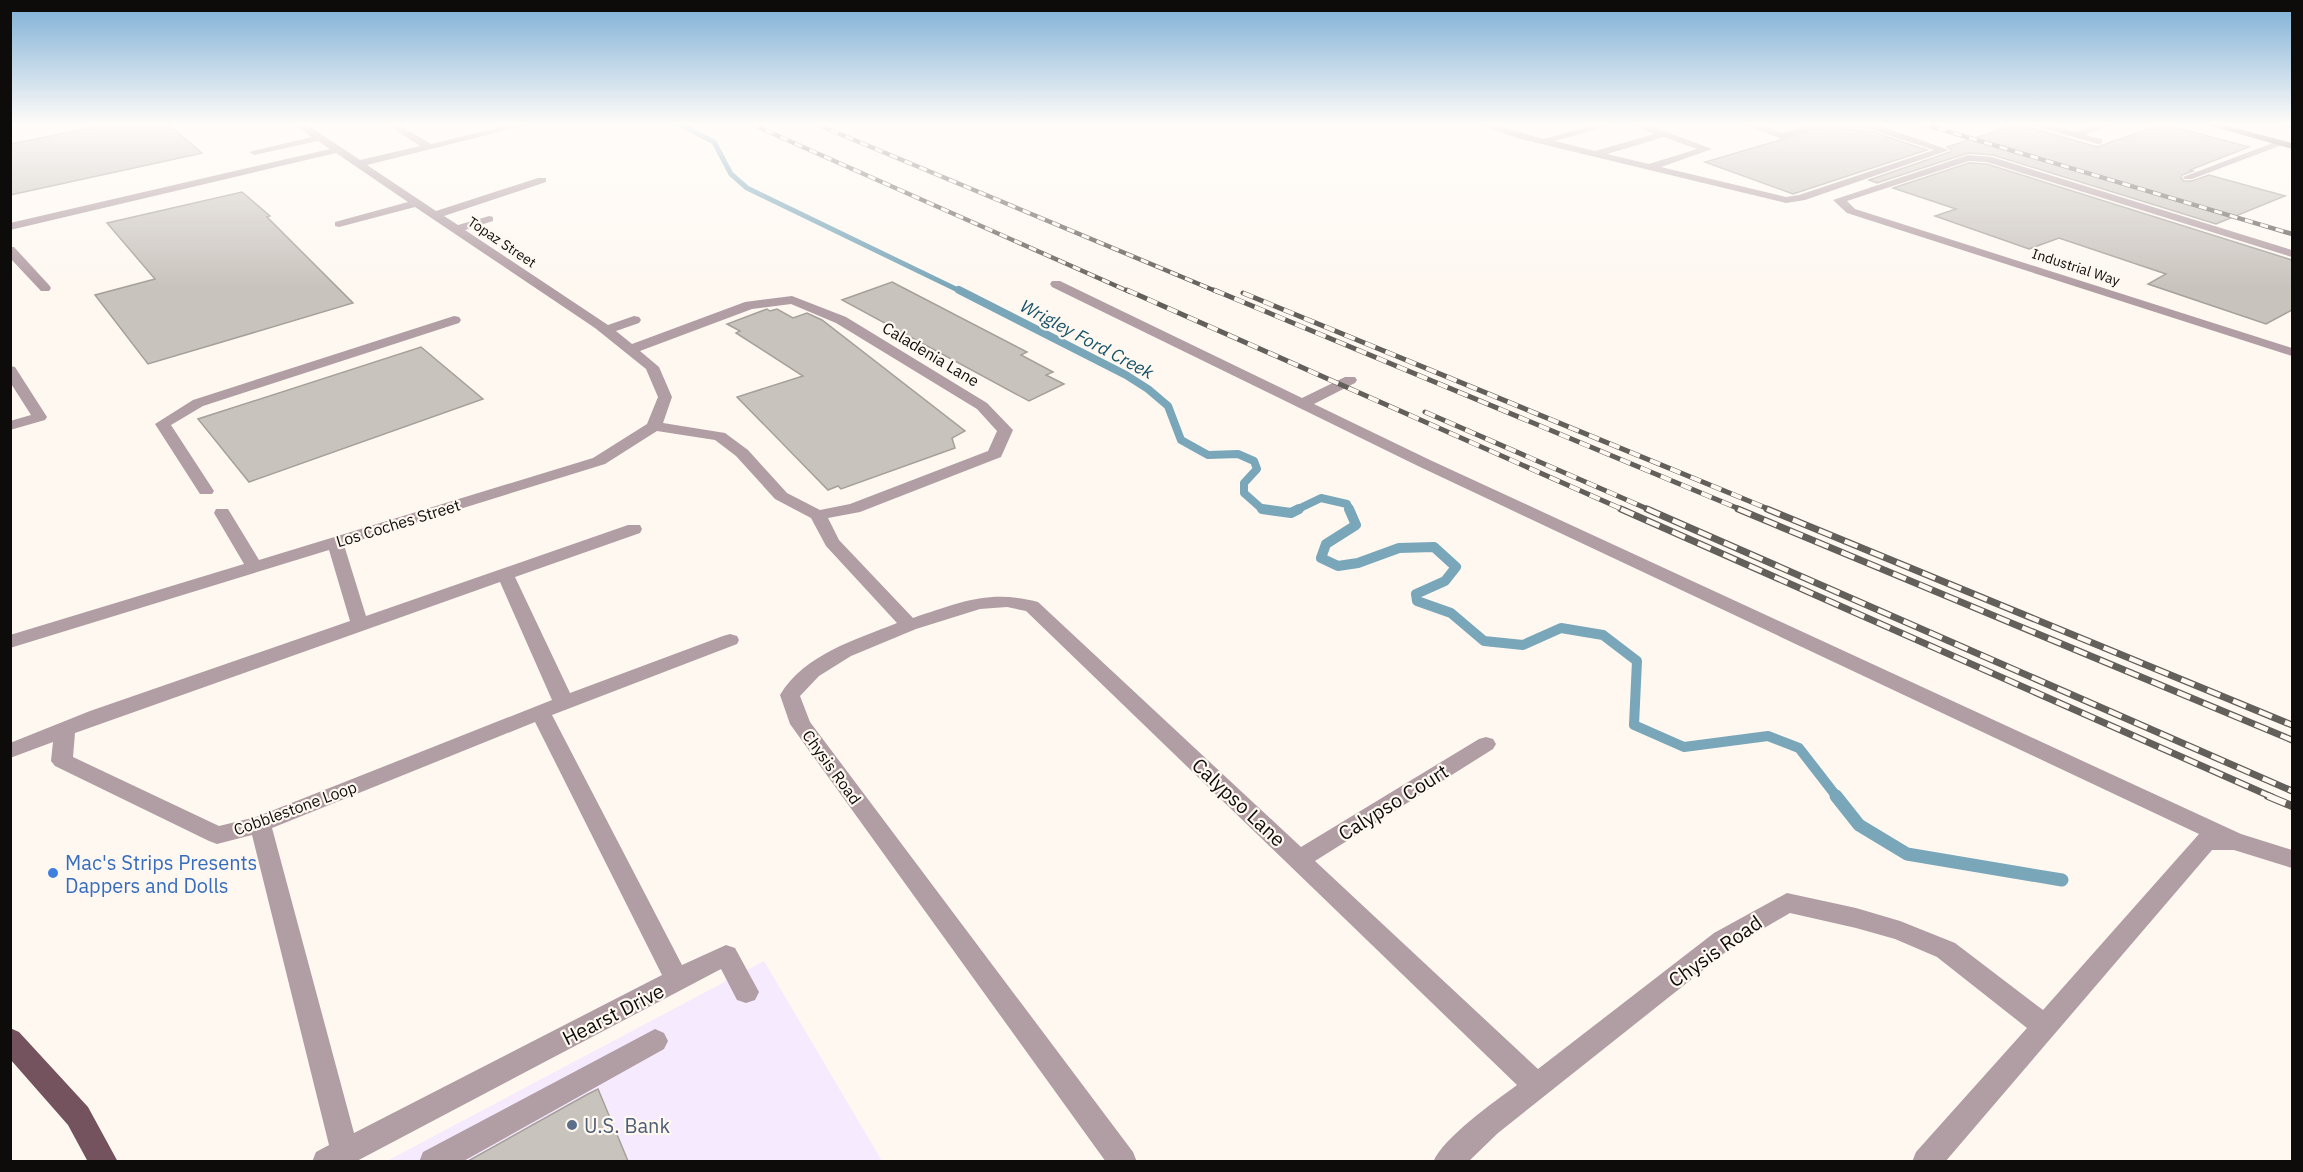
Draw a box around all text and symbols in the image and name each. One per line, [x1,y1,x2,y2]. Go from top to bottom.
street label: Topaz Street [464,213,540,272]
street label: Industrial Way [2030,244,2122,290]
water label: Wrigley Ford Creek [1016,294,1158,384]
street label: Caladenia Lane [879,317,983,391]
street label: Los Coches Street [334,495,462,551]
street label: Chysis Road [798,726,866,808]
street label: Calypso Lane [1186,752,1292,852]
street label: Calypso Court [1333,757,1453,847]
street label: Cobblestone Loop [231,776,359,840]
place label: Mac's Strips Presents Dappers and Dolls [65,849,257,899]
marker: Mac's Strips Presents Dappers and Dolls [46,866,60,880]
street label: Chysis Road [1663,909,1767,993]
street label: Hearst Drive [557,977,669,1051]
place label: U.S. Bank [584,1112,670,1139]
marker: U.S. Bank [565,1118,579,1132]

